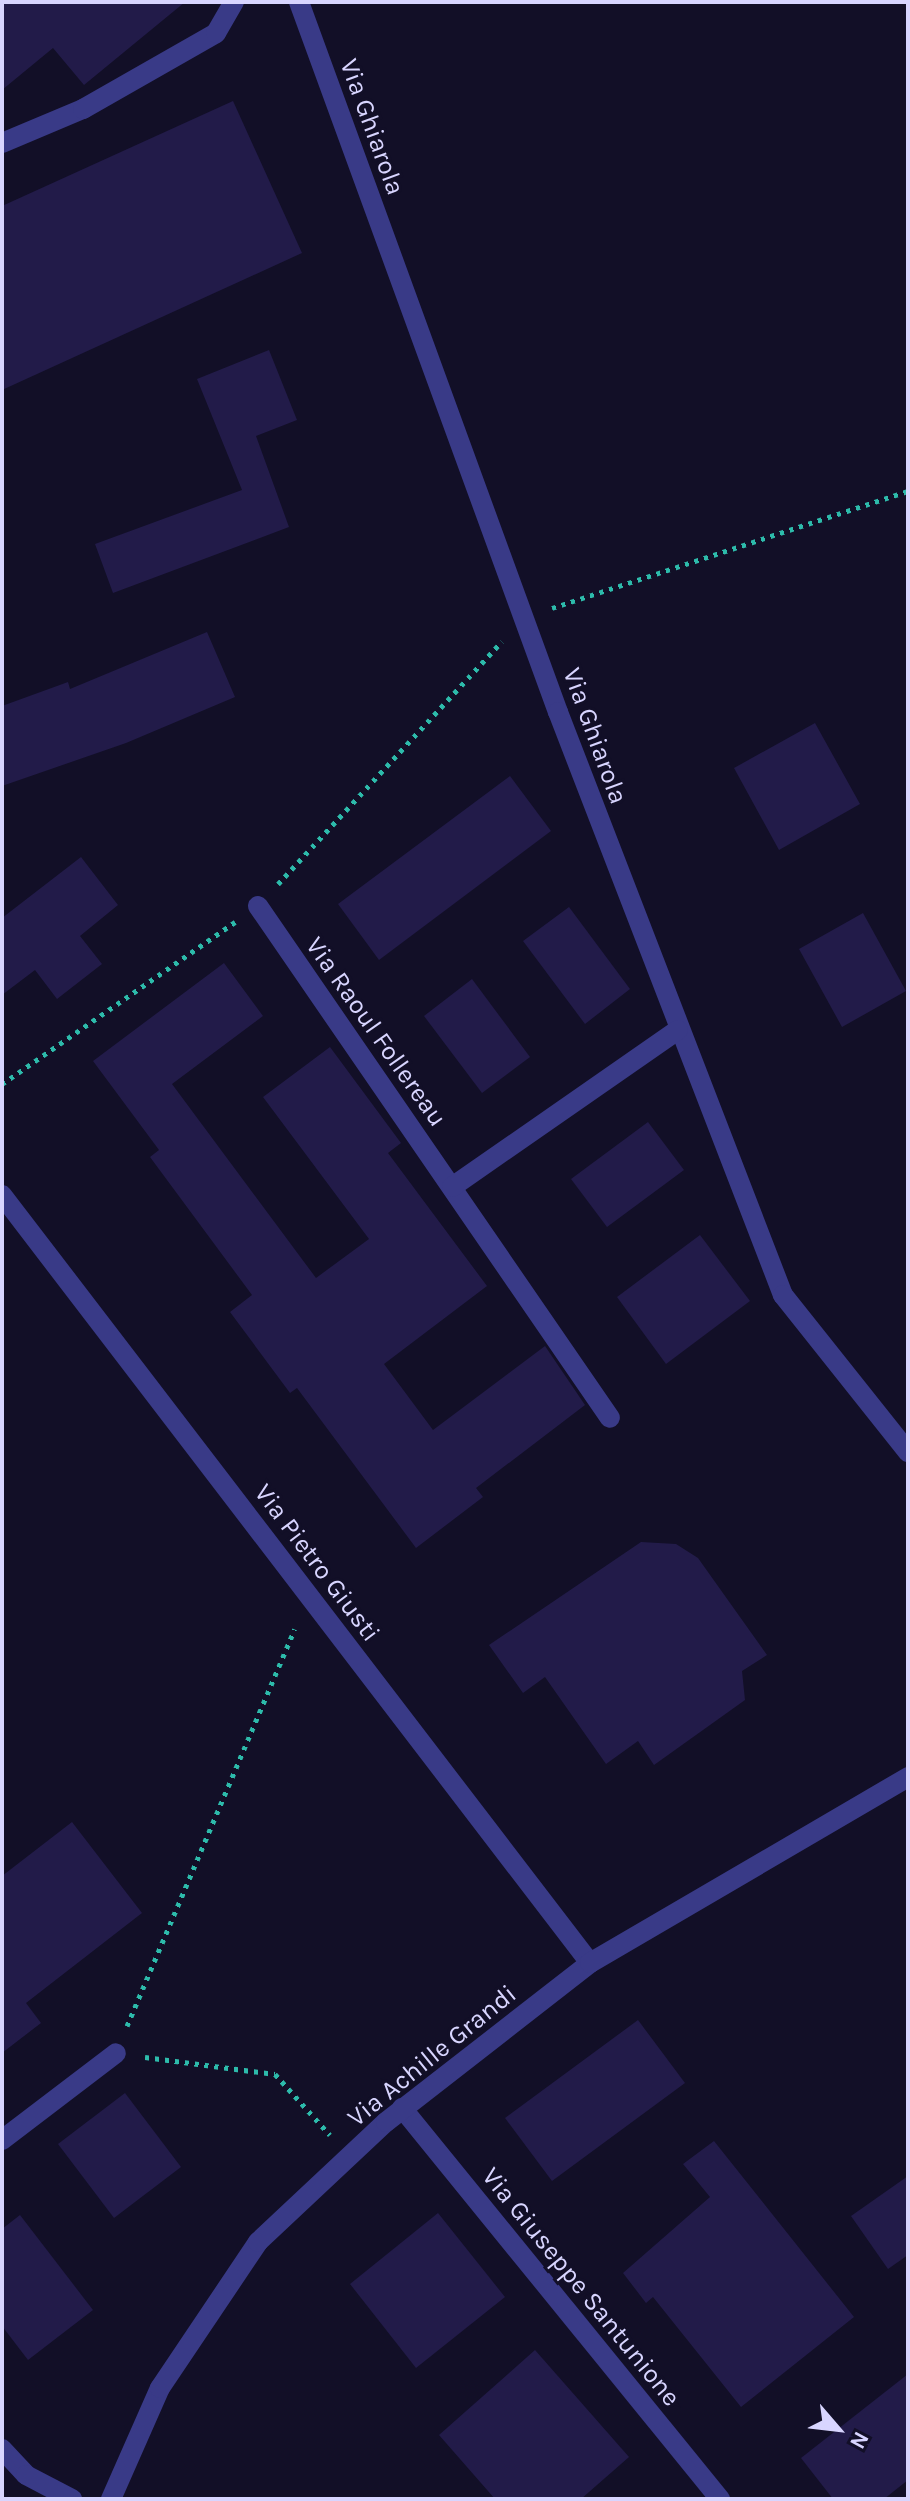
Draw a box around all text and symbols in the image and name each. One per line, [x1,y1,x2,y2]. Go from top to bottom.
street label: Via Ghiarola [333,55,411,199]
street label: Via Ghiarola [556,664,634,808]
street label: Via Raoul Follereau [299,931,453,1133]
street label: Via Pietro Giusti [248,1478,386,1648]
street label: Via Achille Grandi [341,1978,523,2134]
street label: Via Giuseppe Santunione [475,2161,687,2413]
north arrow [798,2389,878,2469]
text: N [844,2427,874,2453]

